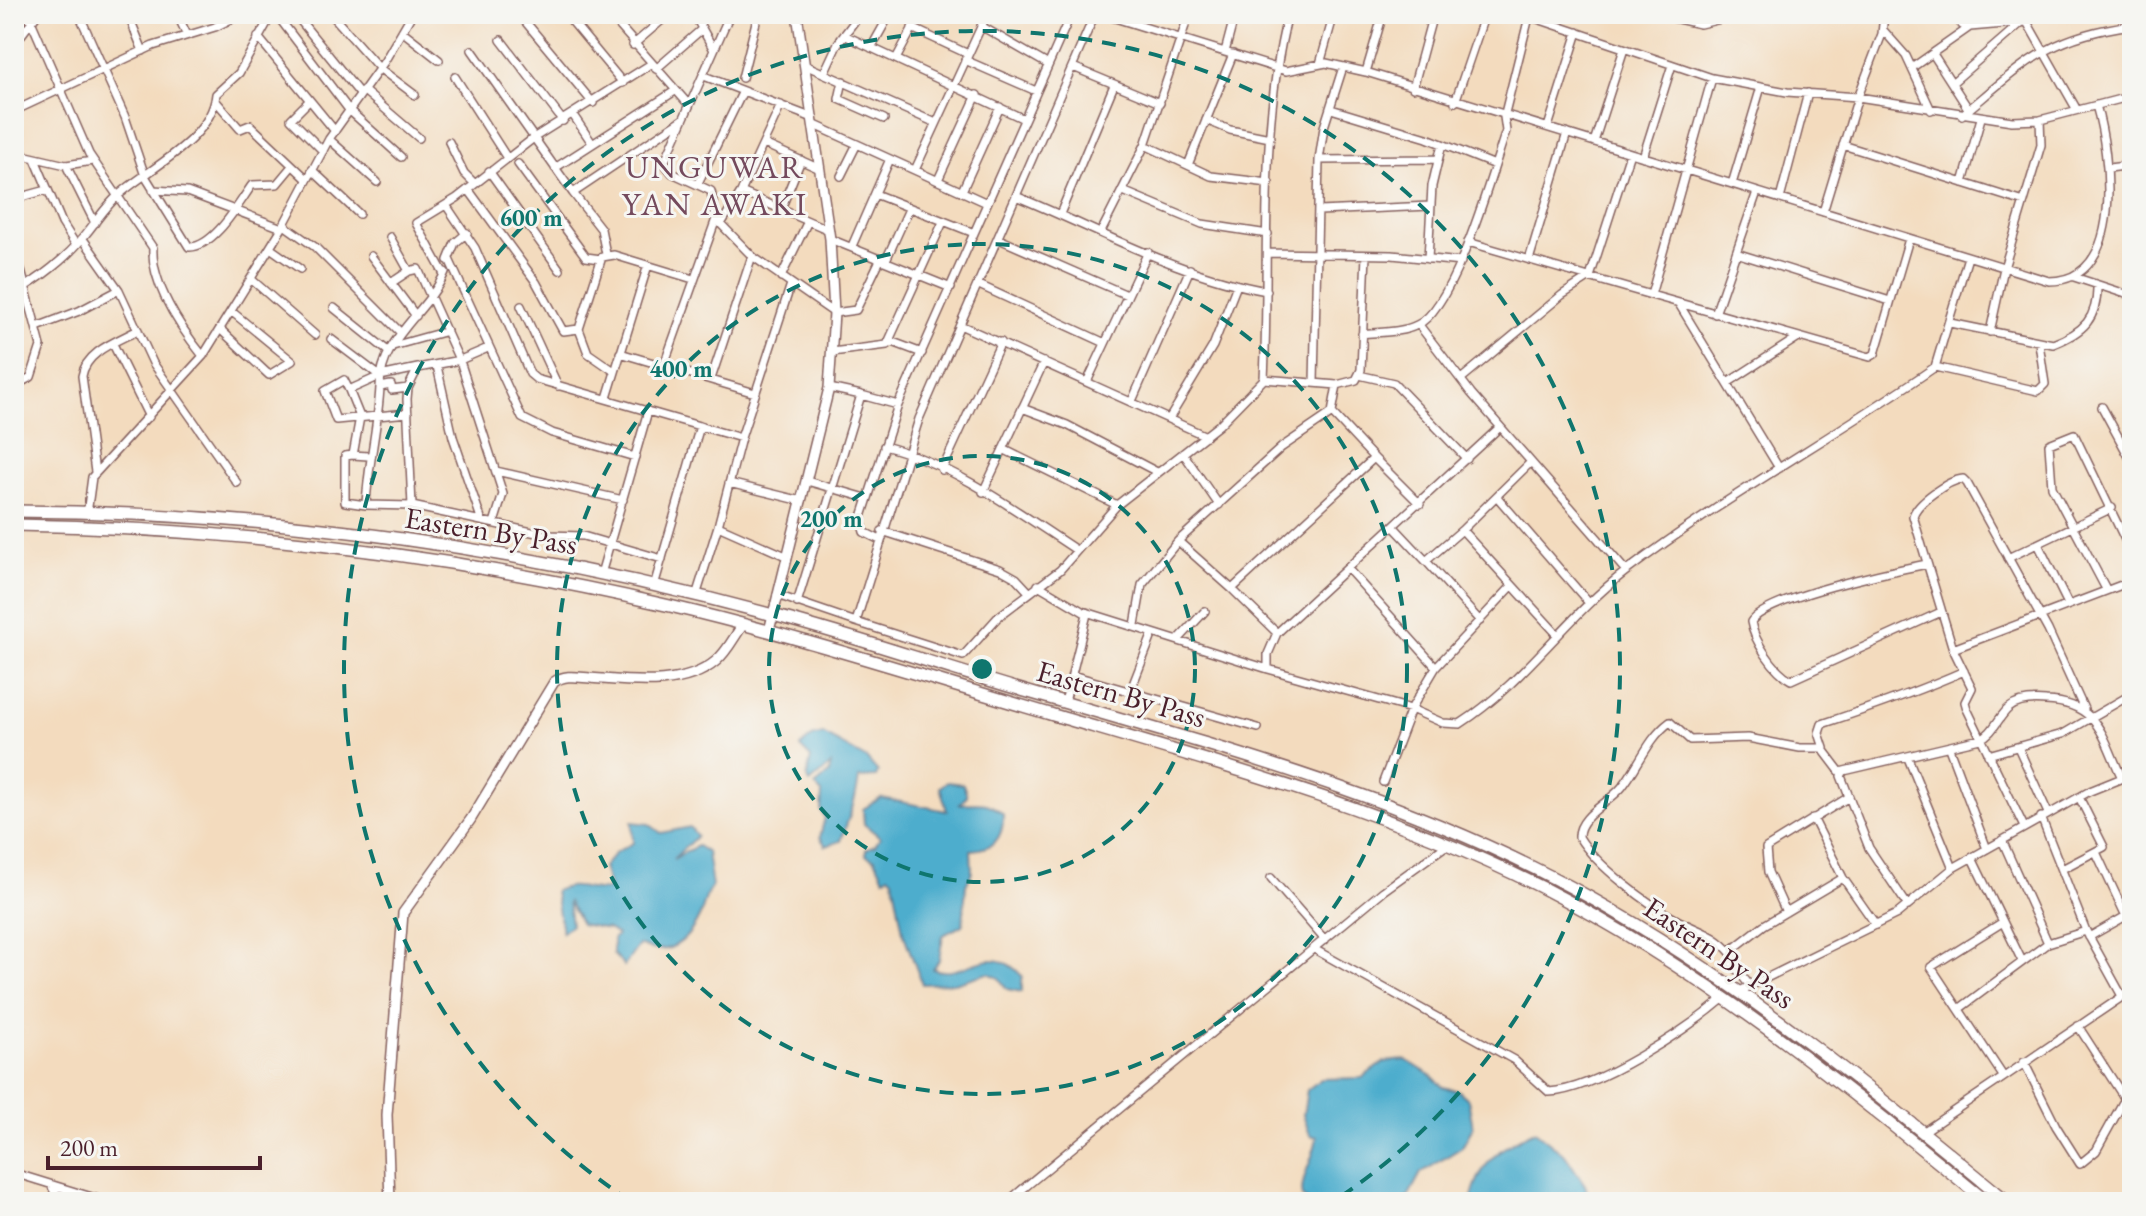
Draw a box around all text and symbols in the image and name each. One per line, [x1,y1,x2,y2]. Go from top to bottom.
district label: UNGUWAR YAN AWAKI [622,146,808,225]
text: 600 m [499,202,563,233]
text: 400 m [649,353,713,384]
street label: Eastern By Pass [402,498,580,563]
text: 200 m [799,503,863,534]
street label: Eastern By Pass [1032,651,1210,736]
centre of rings [968,655,996,683]
street label: Eastern By Pass [1636,888,1802,1017]
scale bar [48,1120,260,1170]
text: 200 m [60,1132,118,1163]

